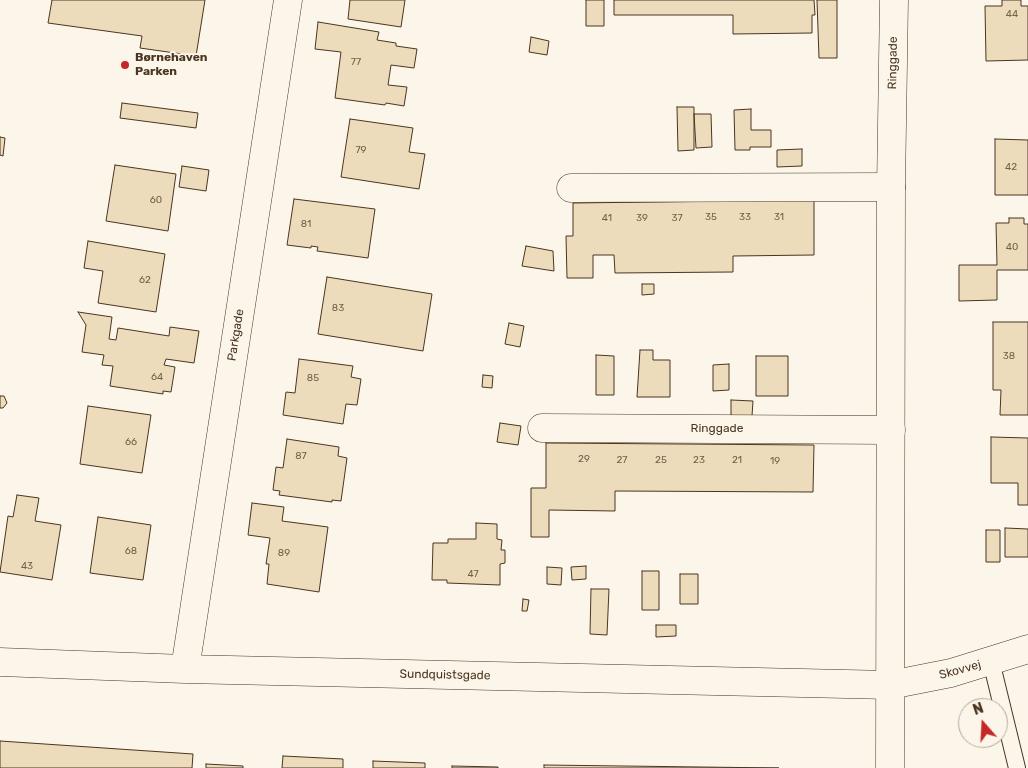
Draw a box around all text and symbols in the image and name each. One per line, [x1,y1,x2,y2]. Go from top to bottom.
house number: 44 [1006,8,1018,20]
street label: Ringgade [885,36,901,90]
place label: Børnehaven Parken [135,51,208,79]
house number: 77 [351,56,361,68]
marker: Børnehaven Parken [119,59,131,71]
house number: 79 [355,144,367,156]
house number: 42 [1005,161,1017,173]
house number: 60 [150,194,162,206]
house number: 35 [705,211,717,223]
house number: 33 [739,211,751,223]
house number: 31 [774,211,784,223]
house number: 41 [602,212,612,224]
house number: 39 [636,212,648,224]
house number: 37 [671,212,683,224]
house number: 81 [301,218,311,230]
house number: 40 [1006,241,1018,253]
house number: 62 [139,274,151,286]
house number: 83 [332,302,344,314]
street label: Parkgade [225,308,247,362]
house number: 38 [1003,350,1015,362]
house number: 64 [151,371,163,383]
house number: 85 [307,372,319,384]
street label: Ringgade [691,422,743,436]
house number: 66 [125,436,137,448]
house number: 87 [295,450,307,462]
house number: 29 [578,453,590,465]
house number: 27 [617,454,627,466]
house number: 25 [655,454,667,466]
house number: 23 [693,454,705,466]
house number: 21 [732,454,742,466]
house number: 19 [770,455,780,467]
house number: 68 [125,545,137,557]
house number: 89 [278,547,290,559]
house number: 43 [21,560,33,572]
house number: 47 [467,568,479,580]
street label: Skovvej [937,657,983,683]
street label: Sundquistsgade [399,667,491,683]
north arrow [958,698,1008,748]
text: N [971,700,986,719]

